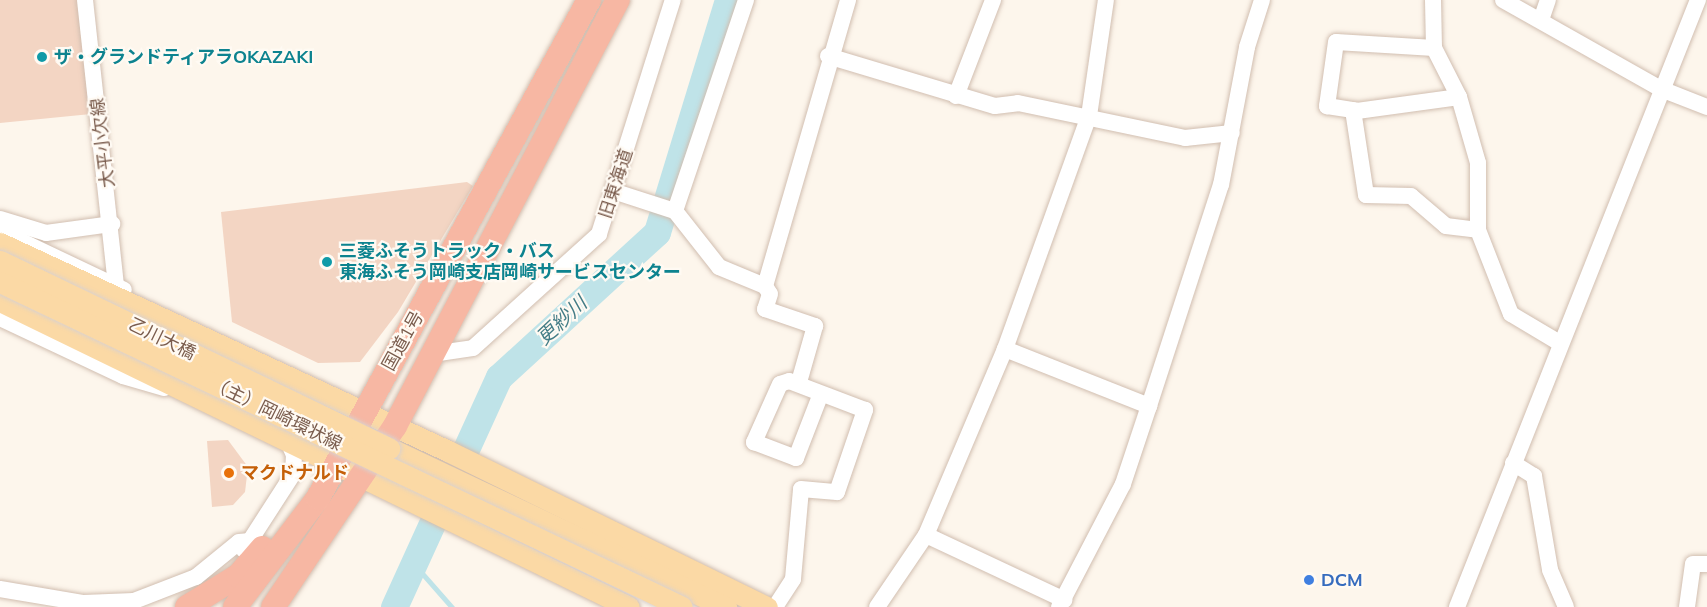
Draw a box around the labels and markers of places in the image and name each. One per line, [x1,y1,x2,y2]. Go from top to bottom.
place label: ザ・グランドティアラOKAZAKI [54,46,314,68]
marker: ザ・グランドティアラOKAZAKI [35,50,49,64]
place label: 三菱ふそうトラック・バス 東海ふそう岡崎支店岡崎サービスセンター [339,241,681,284]
marker: 三菱ふそうトラック・バス 東海ふそう岡崎支店岡崎サービスセンター [320,255,334,269]
place label: マクドナルド [241,462,349,484]
marker: マクドナルド [222,466,236,480]
place label: DCM [1321,569,1363,591]
marker: DCM [1302,573,1316,587]

